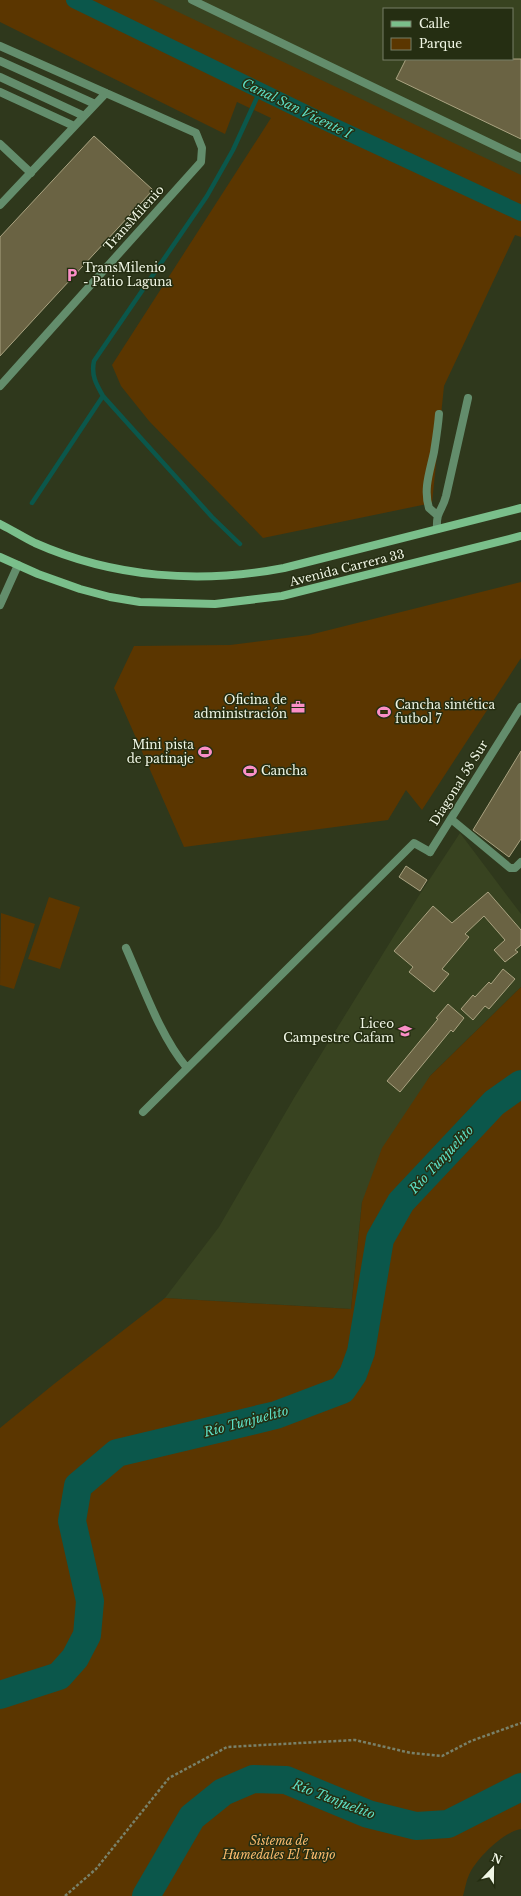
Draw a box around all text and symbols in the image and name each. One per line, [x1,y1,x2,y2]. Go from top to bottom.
legend [383,8,513,60]
text: Calle [419,16,450,31]
text: Parque [419,36,462,51]
water label: Canal San Vicente I [239,75,356,143]
street label: TransMilenio [100,182,167,253]
place label: TransMilenio - Patio Laguna [83,260,173,289]
parking icon: TransMilenio - Patio Laguna [64,267,80,283]
street label: Avenida Carrera 33 [287,546,406,589]
place label: Oficina de administración [194,692,287,721]
place label: Cancha sintética futbol 7 [395,697,495,726]
office icon: Oficina de administración [290,699,306,715]
sports icon: Cancha sintética futbol 7 [376,704,392,720]
place label: Mini pista de patinaje [127,737,194,766]
street label: Diagonal 58 Sur [426,737,491,828]
sports icon: Mini pista de patinaje [197,744,213,760]
sports icon: Cancha [242,763,258,779]
place label: Cancha [261,763,307,778]
place label: Liceo Campestre Cafam [283,1016,394,1045]
school or university icon: Liceo Campestre Cafam [397,1023,413,1039]
water label: Río Tunjuelito [405,1122,477,1198]
water label: Río Tunjuelito [201,1402,291,1441]
water label: Río Tunjuelito [289,1776,378,1823]
park label: Sistema de Humedales El Tunjo [222,1833,335,1862]
north arrow [473,1848,513,1888]
text: N [489,1850,505,1867]

